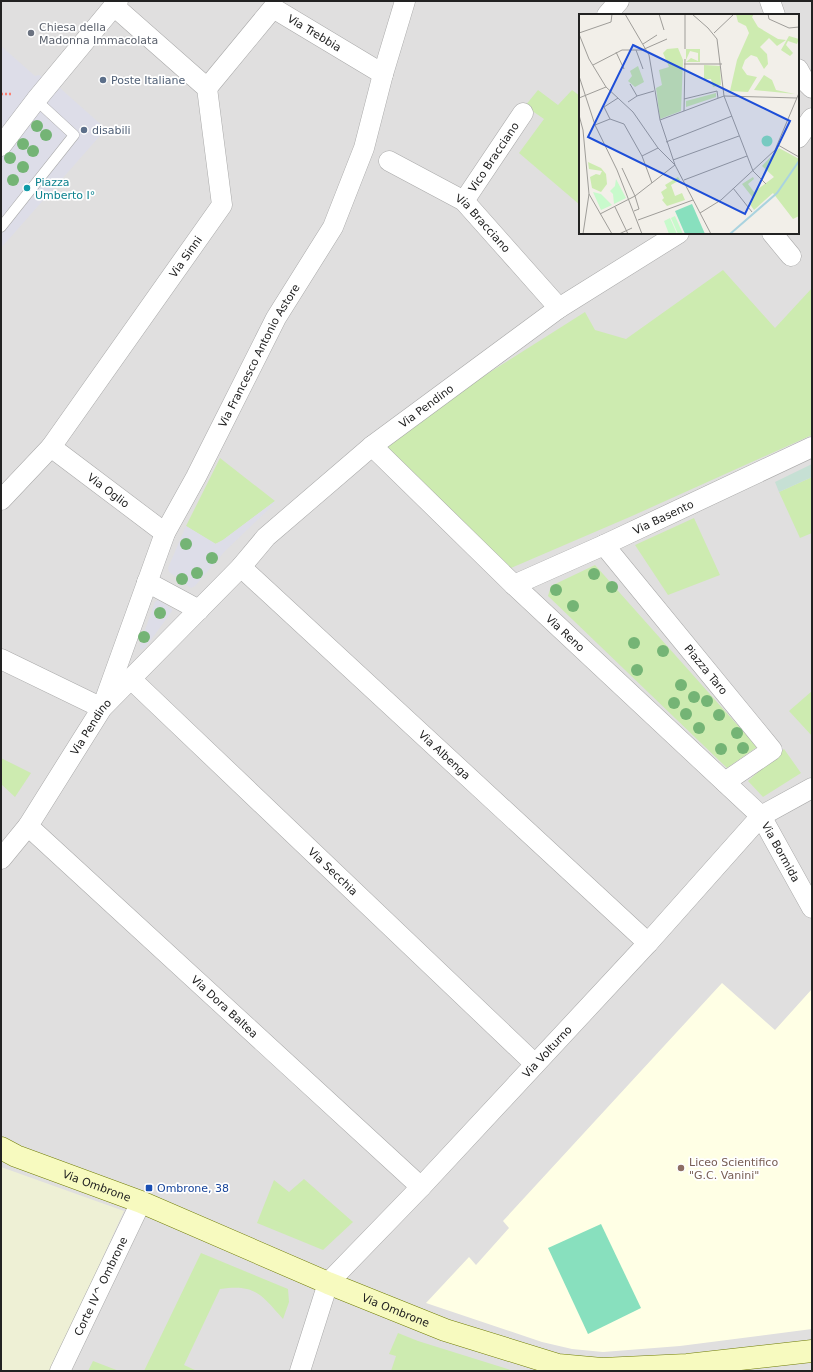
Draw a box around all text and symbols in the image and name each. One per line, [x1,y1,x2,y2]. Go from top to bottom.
street label: Via Trebbia [285,12,344,54]
inset map [579,14,799,234]
place label: Chiesa della Madonna Immacolata [39,21,158,47]
marker: Chiesa della Madonna Immacolata [26,28,36,38]
place label: Poste Italiane [111,74,185,87]
marker: Poste Italiane [98,75,108,85]
street label: Vico Bracciano [466,119,522,194]
place label: disabili [92,124,131,137]
marker: disabili [79,125,89,135]
place label: Piazza Umberto I° [35,176,95,202]
marker: Piazza Umberto I° [22,183,32,193]
street label: Via Bracciano [453,191,513,255]
street label: Via Sinni [166,233,205,280]
street label: Via Francesco Antonio Astore [216,281,302,429]
street label: Via Pendino [396,382,456,430]
street label: Via Oglio [85,470,132,511]
street label: Via Basento [631,497,696,537]
street label: Via Reno [543,612,588,654]
street label: Piazza Taro [682,642,730,697]
street label: Via Pendino [68,696,114,757]
street label: Via Albenga [416,728,473,782]
street label: Via Bormida [759,820,803,884]
street label: Via Secchia [306,845,360,898]
street label: Via Dora Baltea [189,973,261,1040]
street label: Via Volturno [520,1023,575,1080]
place label: Liceo Scientifico "G.C. Vanini" [689,1156,778,1182]
marker: Liceo Scientifico "G.C. Vanini" [676,1163,686,1173]
street label: Via Ombrone [61,1167,133,1204]
place label: Ombrone, 38 [157,1182,229,1195]
marker: Ombrone, 38 [144,1183,154,1193]
street label: Corte IV^ Ombrone [71,1234,130,1338]
street label: Via Ombrone [360,1291,432,1330]

